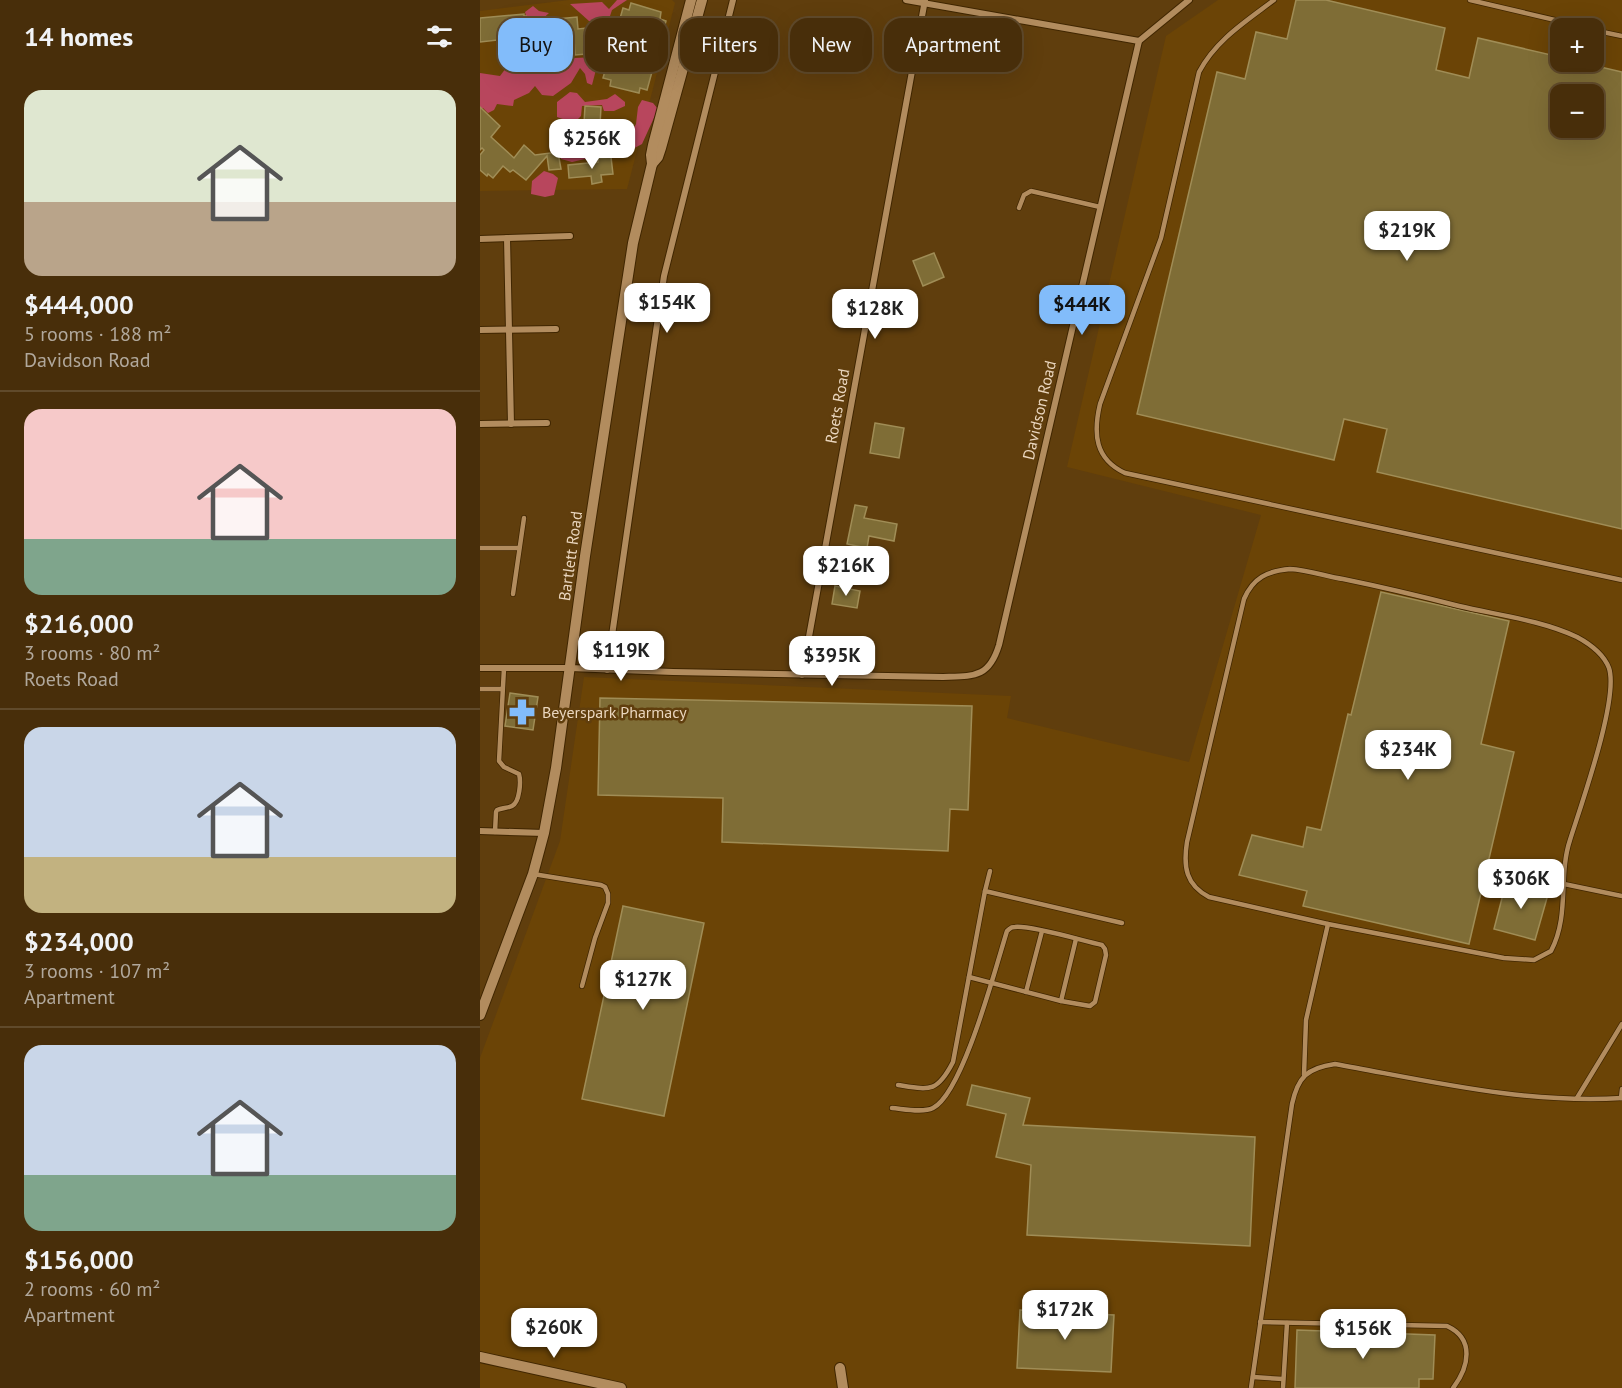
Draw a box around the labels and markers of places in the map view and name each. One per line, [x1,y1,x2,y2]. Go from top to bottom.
pin: $256K [550,119,634,170]
pin: $219K [1365,211,1449,262]
pin: $154K [625,283,709,334]
pin: $444K [1040,285,1124,336]
pin: $128K [833,289,917,340]
pin: $216K [804,546,888,597]
pin: $119K [579,631,663,682]
pin: $395K [790,636,874,687]
pharmacy icon: Beyerspark Pharmacy [507,697,537,727]
place label: Beyerspark Pharmacy [542,702,687,722]
pin: $234K [1366,730,1450,781]
pin: $306K [1479,859,1563,910]
pin: $127K [601,960,685,1011]
pin: $172K [1023,1290,1107,1341]
pin: $260K [512,1308,596,1359]
pin: $156K [1321,1309,1405,1360]

